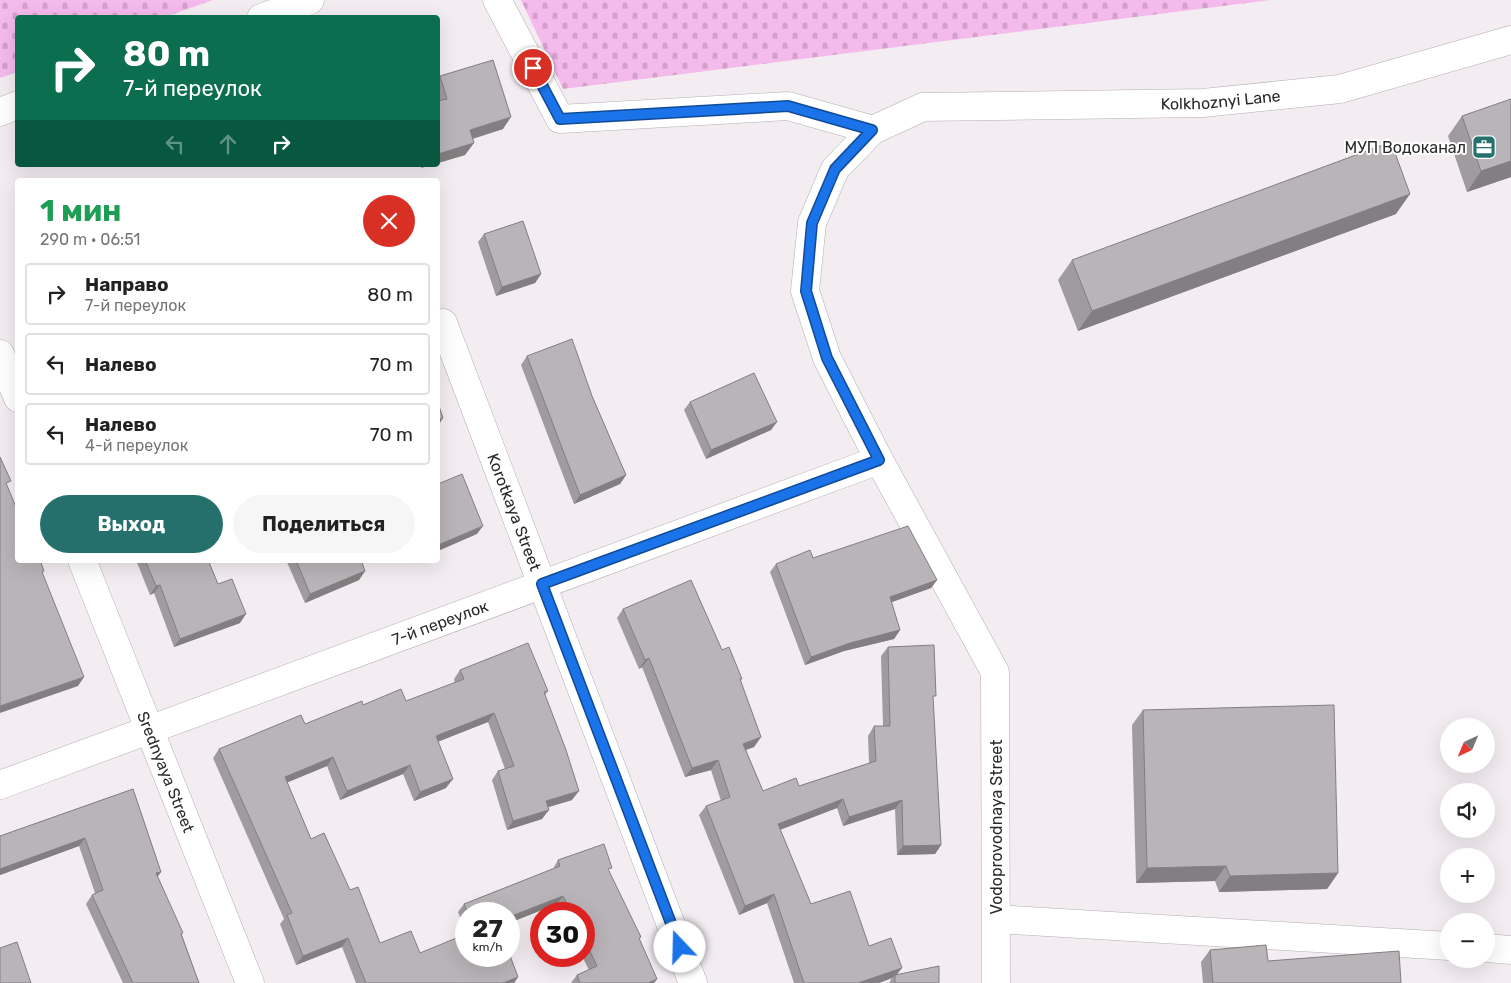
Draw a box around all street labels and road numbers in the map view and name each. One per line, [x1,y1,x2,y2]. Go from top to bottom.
street label: Kolkhoznyi Lane [1161,86,1281,113]
street label: Korotkaya Street [484,451,545,573]
street label: 7-й переулок [389,596,491,649]
street label: Srednyaya Street [134,709,199,835]
street label: Vodoprovodnaya Street [987,739,1006,915]

